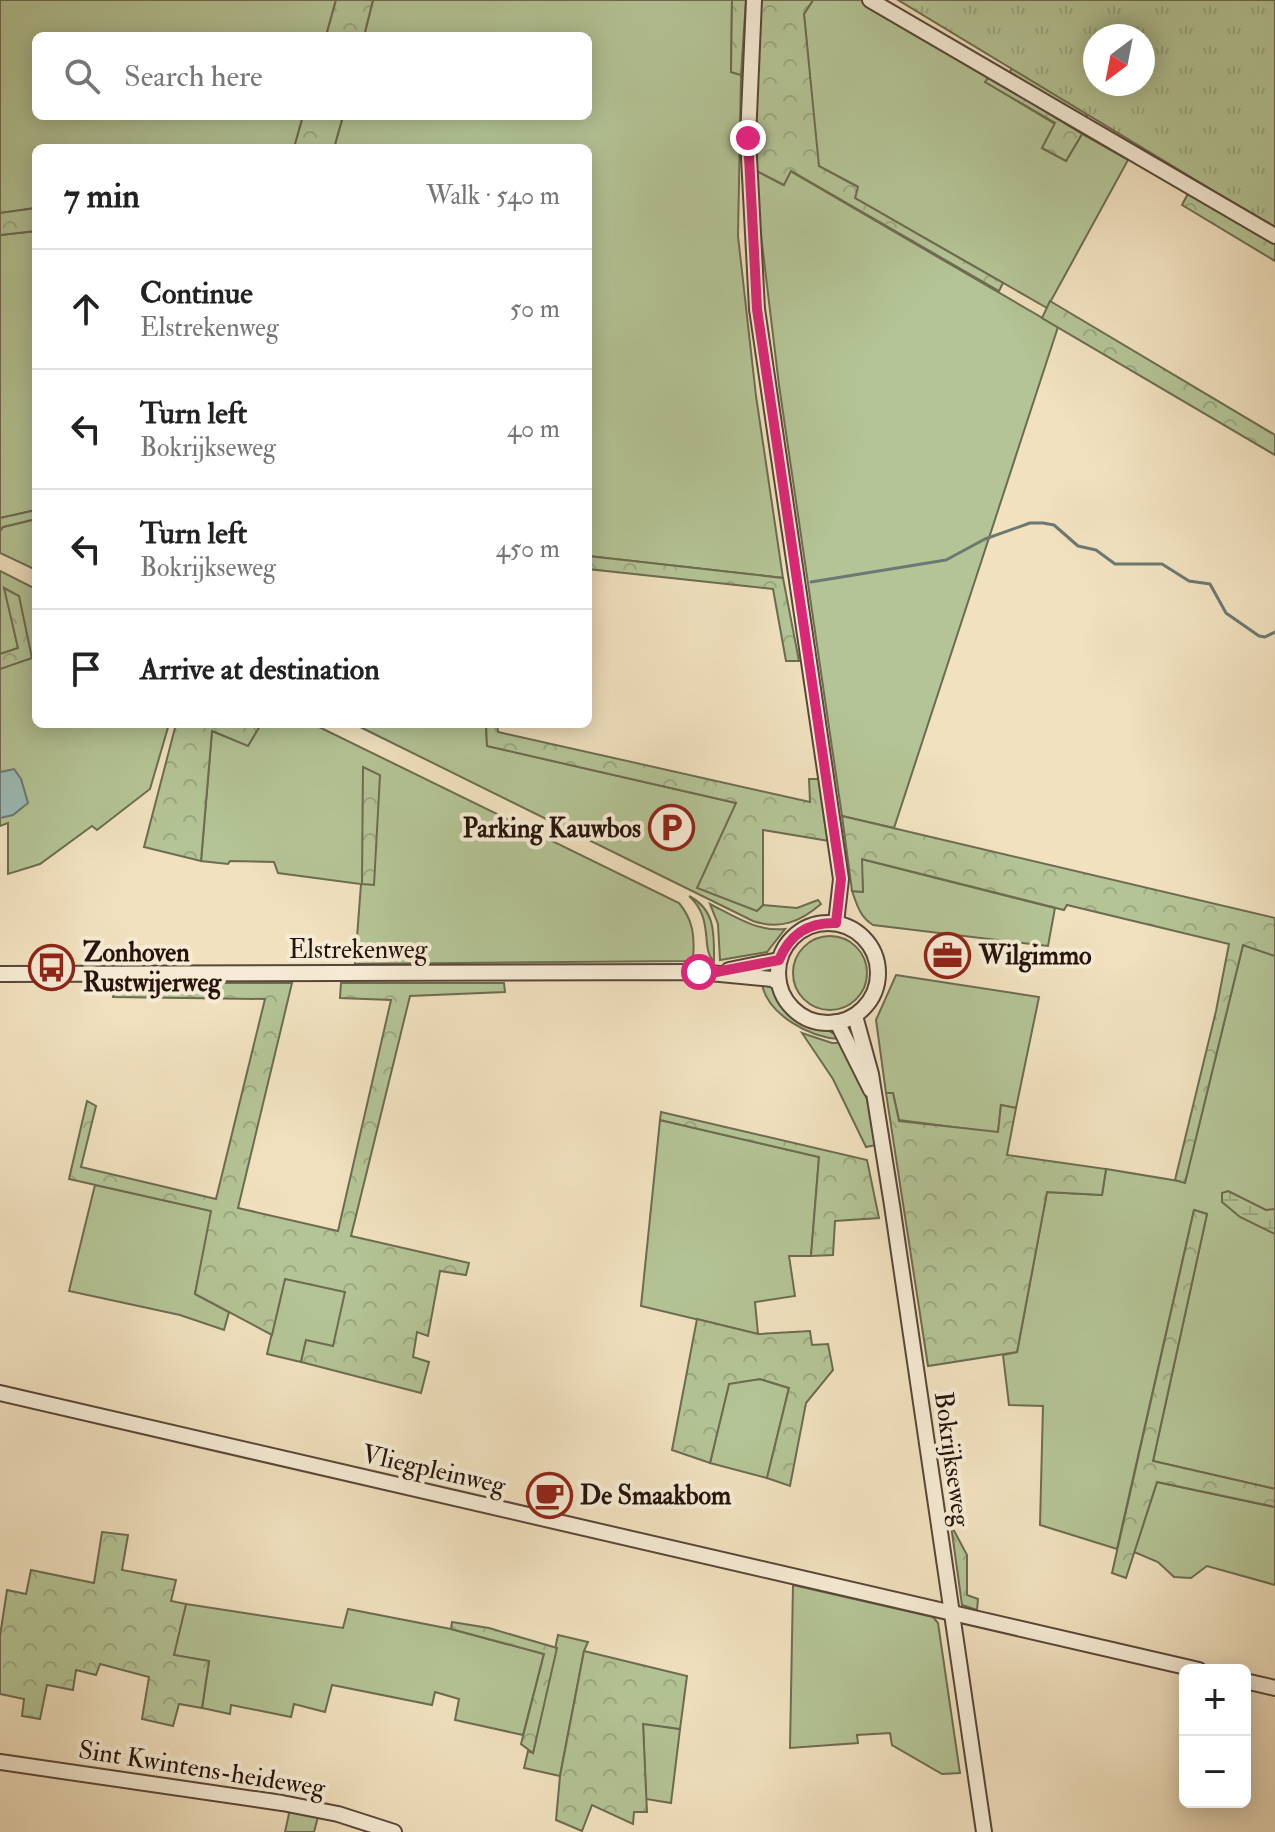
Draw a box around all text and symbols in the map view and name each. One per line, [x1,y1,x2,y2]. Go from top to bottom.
north arrow [1083,24,1155,96]
search box [32,32,592,120]
icon: search [60,54,104,98]
text: Search here [124,58,263,95]
route end [730,120,766,156]
text: 7 min [64,175,140,218]
text: Walk · 540 m [426,180,560,212]
text: Continue [140,275,253,312]
icon: ahead [64,287,108,331]
text: 50 m [510,293,560,325]
text: Elstrekenweg [140,312,279,344]
text: Turn left [140,395,247,432]
icon: left [64,407,108,451]
text: 40 m [507,413,560,445]
text: Bokrijkseweg [140,432,276,464]
text: Turn left [140,515,247,552]
icon: left [64,527,108,571]
text: 450 m [496,533,560,565]
text: Bokrijkseweg [140,552,276,584]
icon: arrive [64,647,108,691]
text: Arrive at destination [140,651,380,688]
parking icon: Parking Kauwbos [648,804,696,852]
place label: Parking Kauwbos [463,813,641,846]
office icon: Wilgimmo [924,931,972,979]
street label: Elstrekenweg [289,934,429,966]
place label: Zonhoven Rustwijerweg [83,937,222,1000]
place label: Wilgimmo [978,940,1092,973]
bus stop icon: Zonhoven Rustwijerweg [28,943,76,991]
route start [681,954,717,990]
street label: Bokrijkseweg [927,1390,977,1530]
street label: Vliegpleinweg [359,1438,510,1503]
cafe icon: De Smaakbom [525,1471,573,1519]
place label: De Smaakbom [580,1480,732,1512]
map controls [1179,1664,1251,1808]
button: + [1179,1664,1251,1736]
street label: Sint Kwintens-heideweg [76,1734,329,1804]
button: − [1179,1736,1251,1808]

